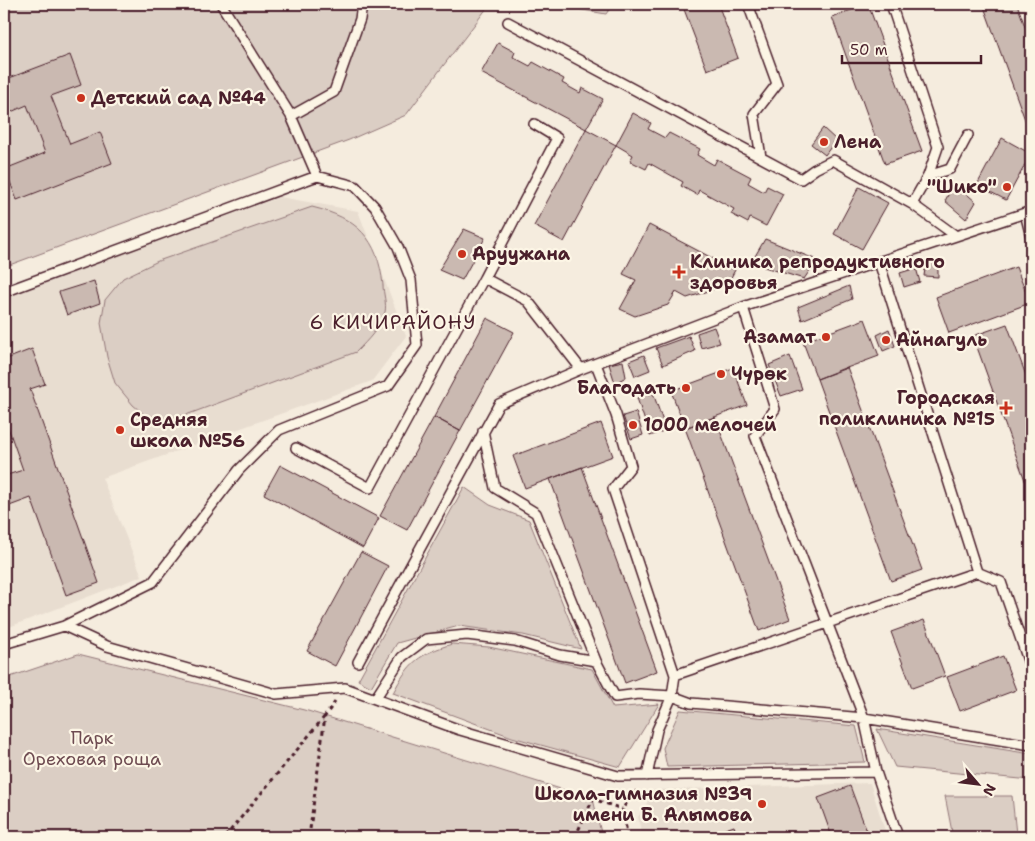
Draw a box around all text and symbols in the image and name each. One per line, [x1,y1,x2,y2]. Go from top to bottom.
scale bar [842,32,981,64]
text: 50 m [850,40,888,60]
place label: Детский сад №44 [91,86,266,110]
marker: Детский сад №44 [75,92,87,104]
place label: Лена [834,130,882,154]
marker: Лена [818,136,830,148]
place label: "Шико" [927,175,997,199]
marker: "Шико" [1001,181,1013,193]
place label: Аруужана [472,242,571,266]
marker: Аруужана [456,248,468,260]
place label: Клиника репродуктивного здоровья [690,250,945,295]
marker: Клиника репродуктивного здоровья [672,265,686,279]
district label: 6 КИЧИРАЙОНУ [310,309,476,335]
place label: Азамат [743,325,816,349]
place label: Айнагуль [896,328,987,352]
marker: Азамат [820,331,832,343]
marker: Айнагуль [880,334,892,346]
place label: Чүрөк [731,362,787,386]
marker: Чүрөк [715,368,727,380]
place label: Благодать [577,376,676,400]
marker: Благодать [680,382,692,394]
place label: Городская поликлиника №15 [818,386,995,431]
marker: Городская поликлиника №15 [999,401,1013,415]
place label: Средняя школа №56 [130,408,245,453]
place label: 1000 мелочей [643,413,777,437]
marker: 1000 мелочей [627,419,639,431]
marker: Средняя школа №56 [114,424,126,436]
park label: Парк Ореховая роща [23,726,161,771]
north arrow [952,758,1002,808]
text: N [979,781,1000,799]
place label: Школа-гимназия №39 имени Б. Алымова [534,782,753,827]
marker: Школа-гимназия №39 имени Б. Алымова [756,798,768,810]

